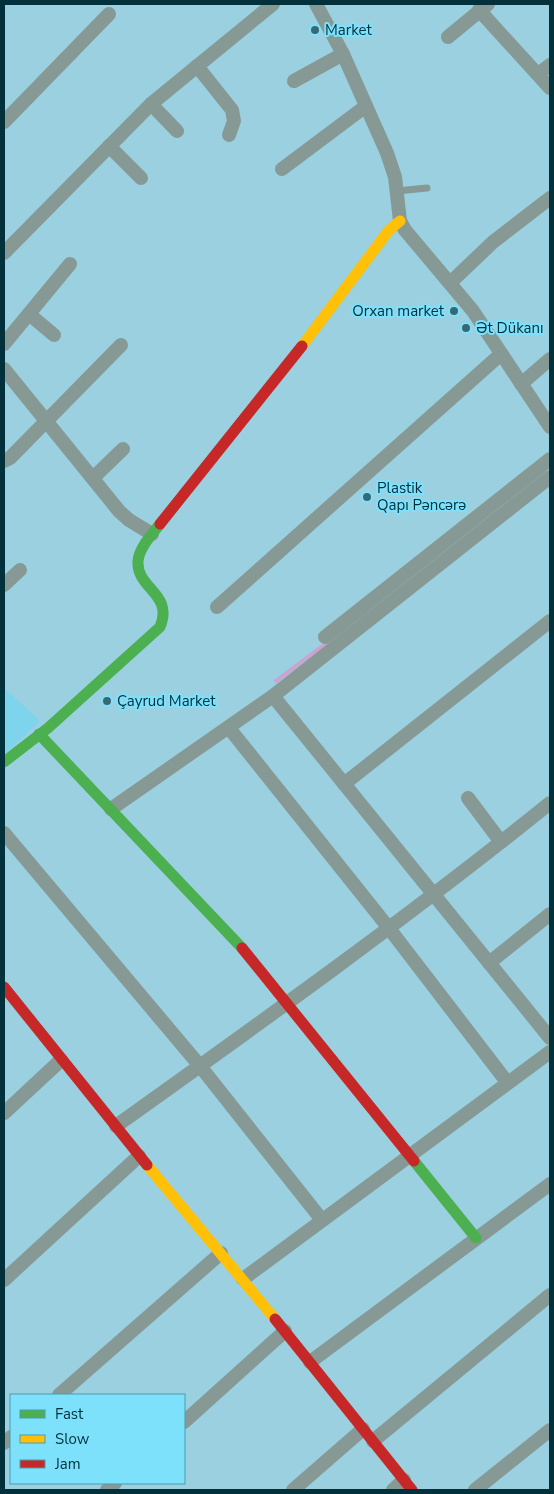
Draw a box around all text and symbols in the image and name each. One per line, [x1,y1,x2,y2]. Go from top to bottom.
place label: Market [325,20,372,40]
marker: Market [309,24,321,36]
place label: Orxan market [352,301,445,321]
marker: Orxan market [448,305,460,317]
place label: Ət Dükanı [476,318,544,338]
marker: Ət Dükanı [460,322,472,334]
place label: Plastik Qapı Pəncərə [377,478,466,515]
marker: Plastik Qapı Pəncərə [361,491,373,503]
place label: Çayrud Market [117,691,216,711]
marker: Çayrud Market [101,695,113,707]
legend [10,1394,185,1484]
text: Fast [55,1404,84,1424]
text: Slow [55,1429,90,1449]
text: Jam [54,1454,81,1474]

